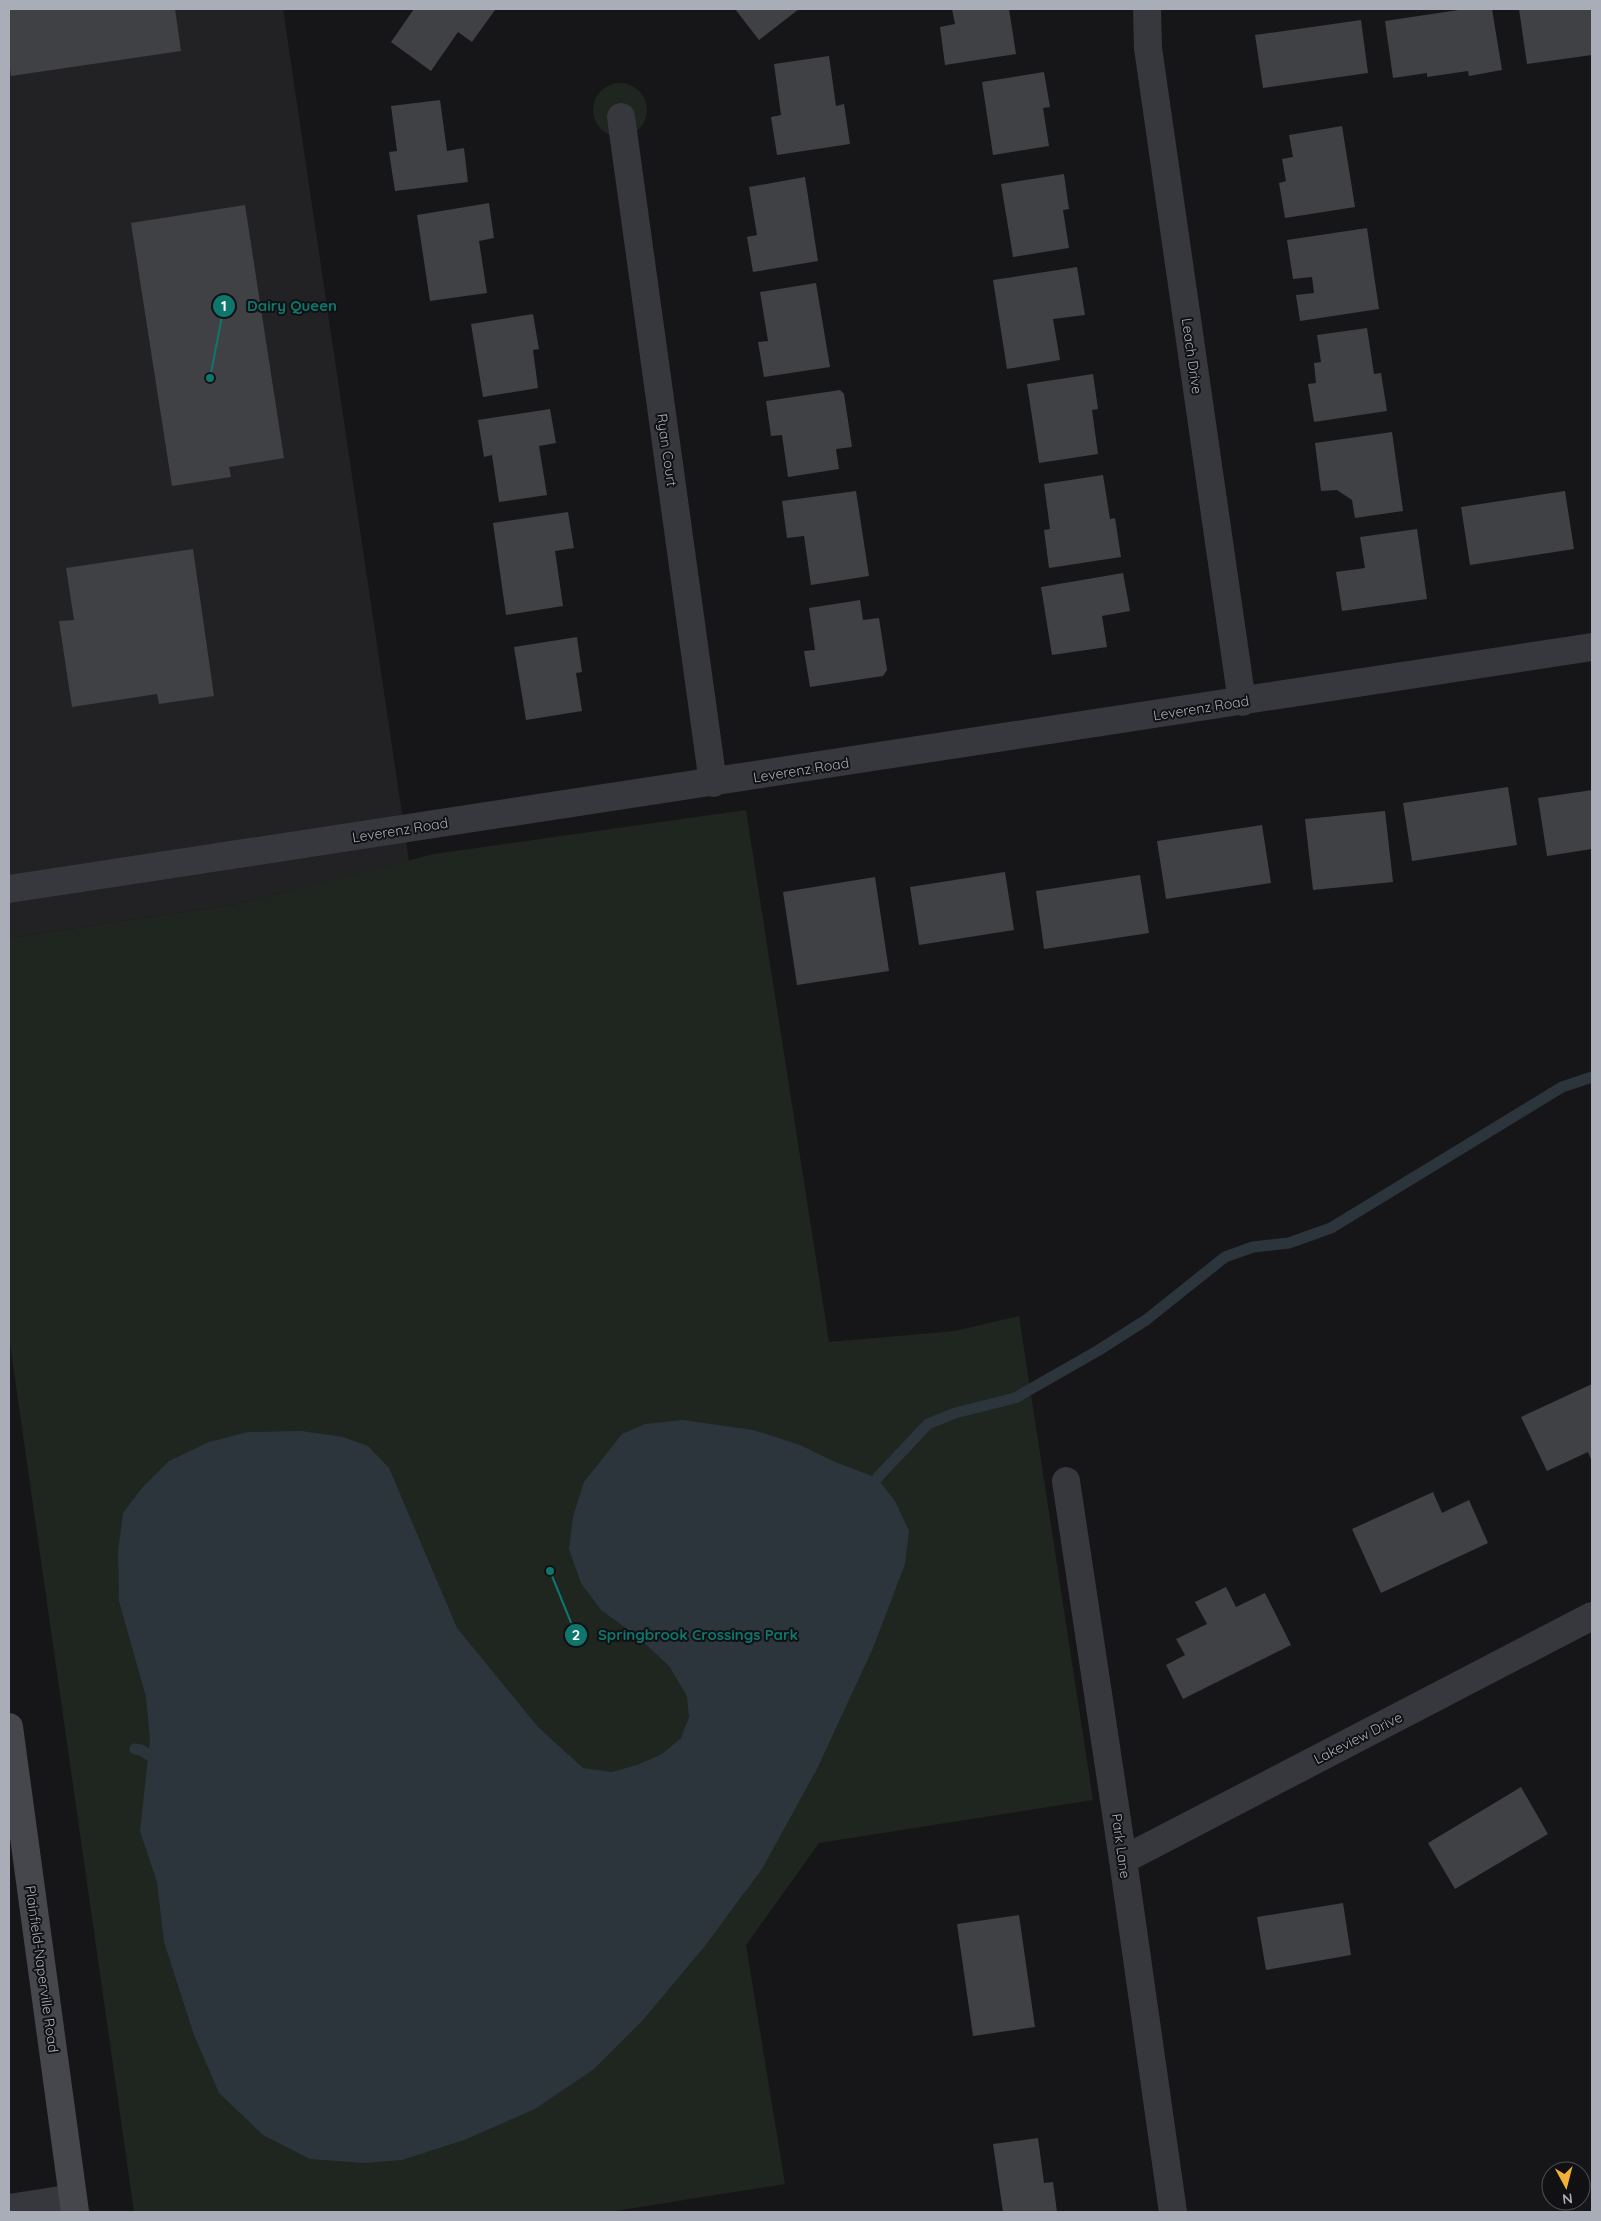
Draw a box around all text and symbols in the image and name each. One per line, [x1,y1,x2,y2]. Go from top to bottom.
callout: Dairy Queen [212,291,347,321]
text: 1 [221,296,227,315]
text: Dairy Queen [247,296,337,315]
street label: Leach Drive [1178,317,1206,395]
street label: Ryan Court [653,412,681,488]
street label: Leverenz Road [1152,692,1250,724]
street label: Leverenz Road [752,754,850,786]
street label: Leverenz Road [351,814,449,846]
callout: Springbrook Crossings Park [563,1620,808,1650]
text: 2 [572,1625,580,1644]
text: Springbrook Crossings Park [598,1625,798,1644]
street label: Lakeview Drive [1311,1708,1406,1768]
street label: Park Lane [1108,1812,1134,1880]
street label: Plainfield-Naperville Road [21,1884,63,2054]
north arrow [1541,2161,1591,2211]
text: N [1561,2189,1574,2208]

